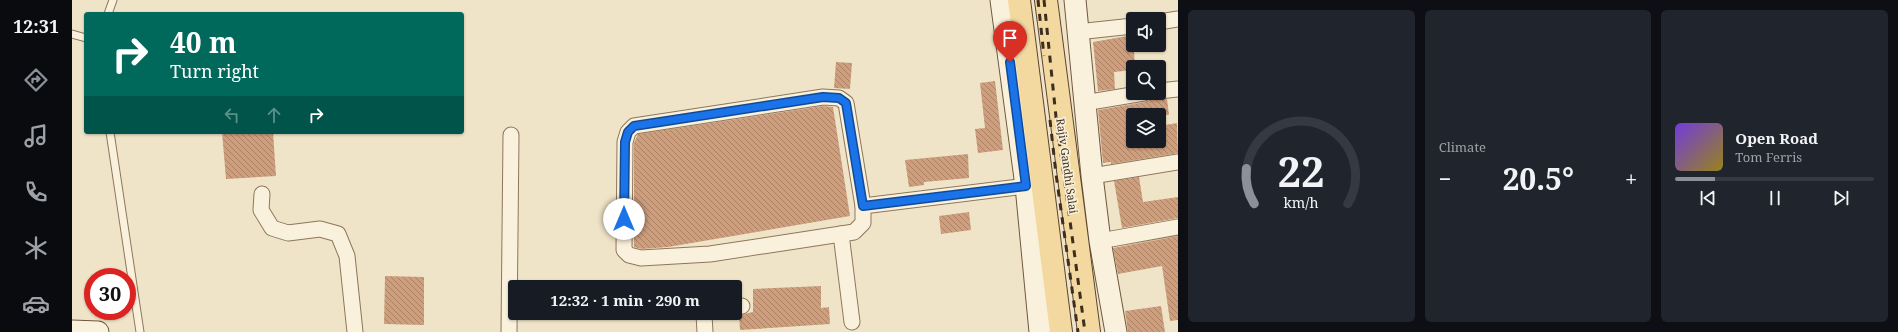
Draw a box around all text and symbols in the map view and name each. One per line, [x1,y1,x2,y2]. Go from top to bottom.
map controls [1126,12,1166,148]
button: sound [1126,12,1166,52]
text: 12:31 [13,14,59,38]
pin [993,21,1027,62]
text: 40 m [170,23,237,61]
icon: arrive [999,27,1021,49]
icon: right [104,28,156,80]
text: Turn right [170,59,259,83]
button: search [1126,60,1166,100]
icon: directions [22,66,50,94]
icon: left [221,104,243,126]
icon: ahead [263,104,285,126]
icon: right [305,104,327,126]
button: layers [1126,108,1166,148]
street label: Rajiv Gandhi Salai [1053,117,1082,215]
icon: music [22,122,50,150]
text: Open Road [1735,128,1818,148]
text: Climate [1439,138,1486,156]
text: 22 [1278,143,1325,199]
text: Tom Ferris [1735,148,1802,166]
text: 20.5° [1502,158,1574,199]
text: − [1439,163,1451,193]
text: + [1625,163,1637,193]
icon: phone [22,178,50,206]
icon: previous [1697,187,1719,209]
icon: pause [1764,187,1786,209]
icon: next [1830,187,1852,209]
text: km/h [1284,193,1319,212]
position arrow [603,198,645,240]
icon: climate [22,234,50,262]
speed limit sign: 30 [84,268,136,320]
icon: car [22,290,50,318]
text: 12:32 · 1 min · 290 m [550,290,700,310]

